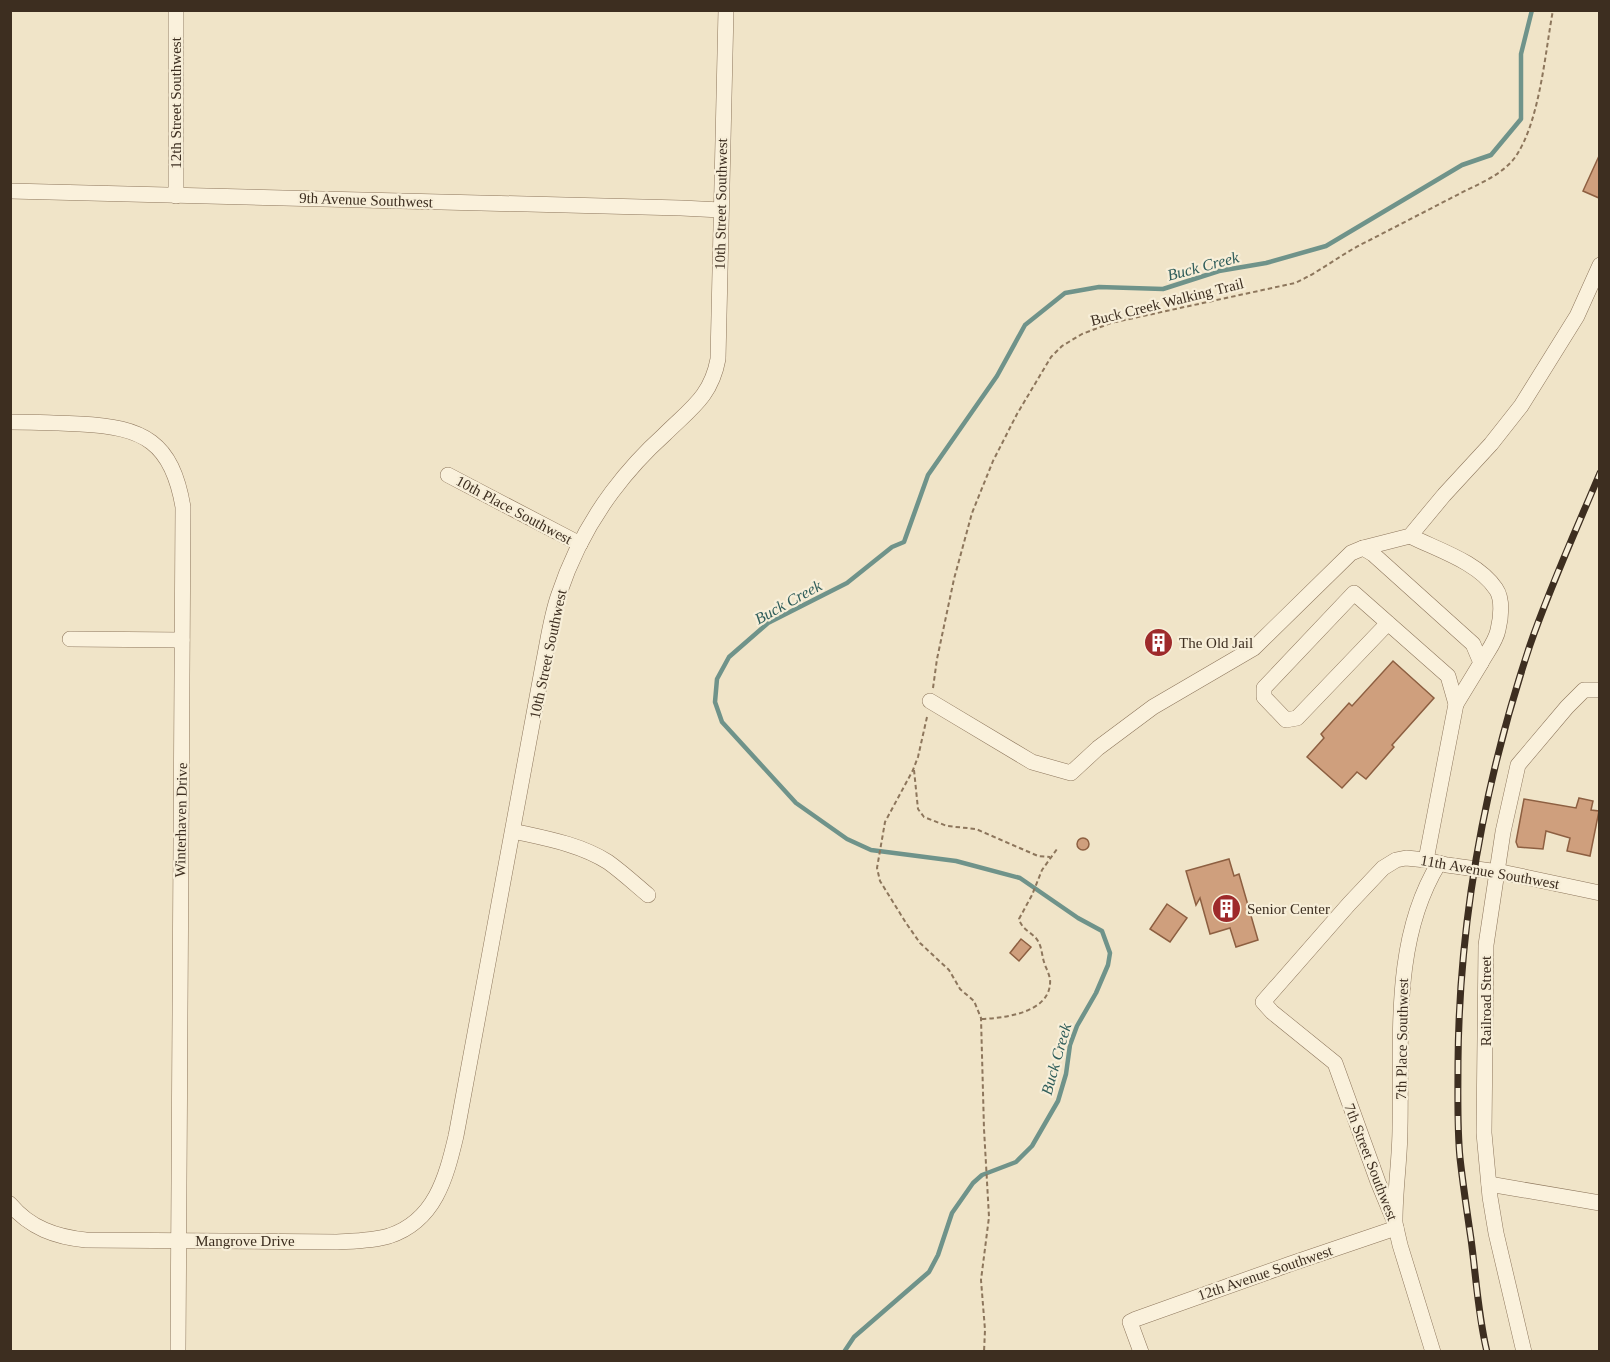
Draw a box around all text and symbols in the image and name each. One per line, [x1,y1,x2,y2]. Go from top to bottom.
street label: 12th Street Southwest [168,36,184,169]
street label: 10th Street Southwest [712,137,730,270]
street label: 9th Avenue Southwest [299,190,434,210]
water label: Buck Creek [1165,248,1242,284]
street label: Buck Creek Walking Trail [1089,275,1245,329]
street label: 10th Place Southwest [453,473,576,548]
water label: Buck Creek [752,576,825,627]
street label: 10th Street Southwest [526,587,570,720]
building icon: The Old Jail [1142,627,1174,659]
place label: The Old Jail [1179,635,1253,651]
street label: Winterhaven Drive [172,762,190,878]
street label: 11th Avenue Southwest [1419,852,1562,892]
building icon: Senior Center [1210,893,1242,925]
place label: Senior Center [1247,901,1330,917]
street label: Railroad Street [1478,955,1494,1046]
street label: 7th Place Southwest [1393,977,1411,1100]
water label: Buck Creek [1038,1020,1075,1097]
street label: 7th Street Southwest [1341,1101,1401,1224]
street label: Mangrove Drive [195,1233,295,1249]
street label: 12th Avenue Southwest [1196,1242,1335,1304]

